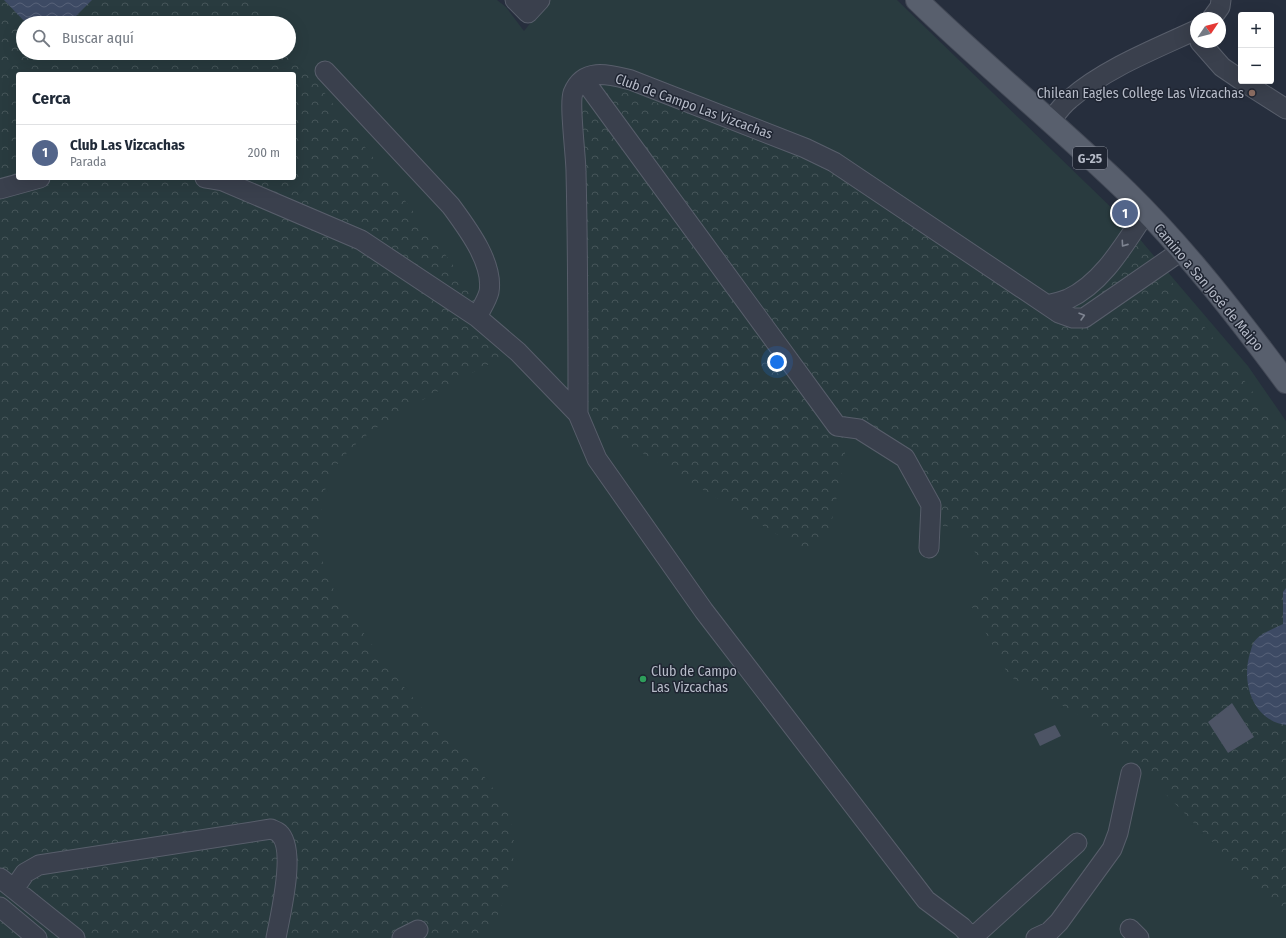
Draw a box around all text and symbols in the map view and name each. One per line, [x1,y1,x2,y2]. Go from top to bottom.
north arrow [1190,12,1226,48]
map controls [1238,12,1274,84]
button: + [1238,12,1274,48]
search box [16,16,296,60]
icon: search [30,27,52,49]
text: Buscar aquí [62,29,134,47]
button: − [1238,48,1274,84]
street label: Club de Campo Las Vizcachas [613,70,775,143]
place label: Chilean Eagles College Las Vizcachas [1037,85,1244,102]
text: Cerca [32,88,71,109]
marker: Chilean Eagles College Las Vizcachas [1247,88,1257,98]
text: Club Las Vizcachas [70,136,185,154]
text: 1 [42,145,48,160]
text: 200 m [248,145,280,160]
road number: G-25 [1073,147,1107,169]
text: Parada [70,154,106,169]
pin: 1 [1112,198,1138,228]
street label: Camino a San José de Maipo [1150,220,1267,354]
one-way arrow [1121,240,1129,247]
one-way arrow [1079,312,1086,321]
your location [767,352,787,372]
place label: Club de Campo Las Vizcachas [651,663,737,696]
marker: Club de Campo Las Vizcachas [638,674,648,684]

